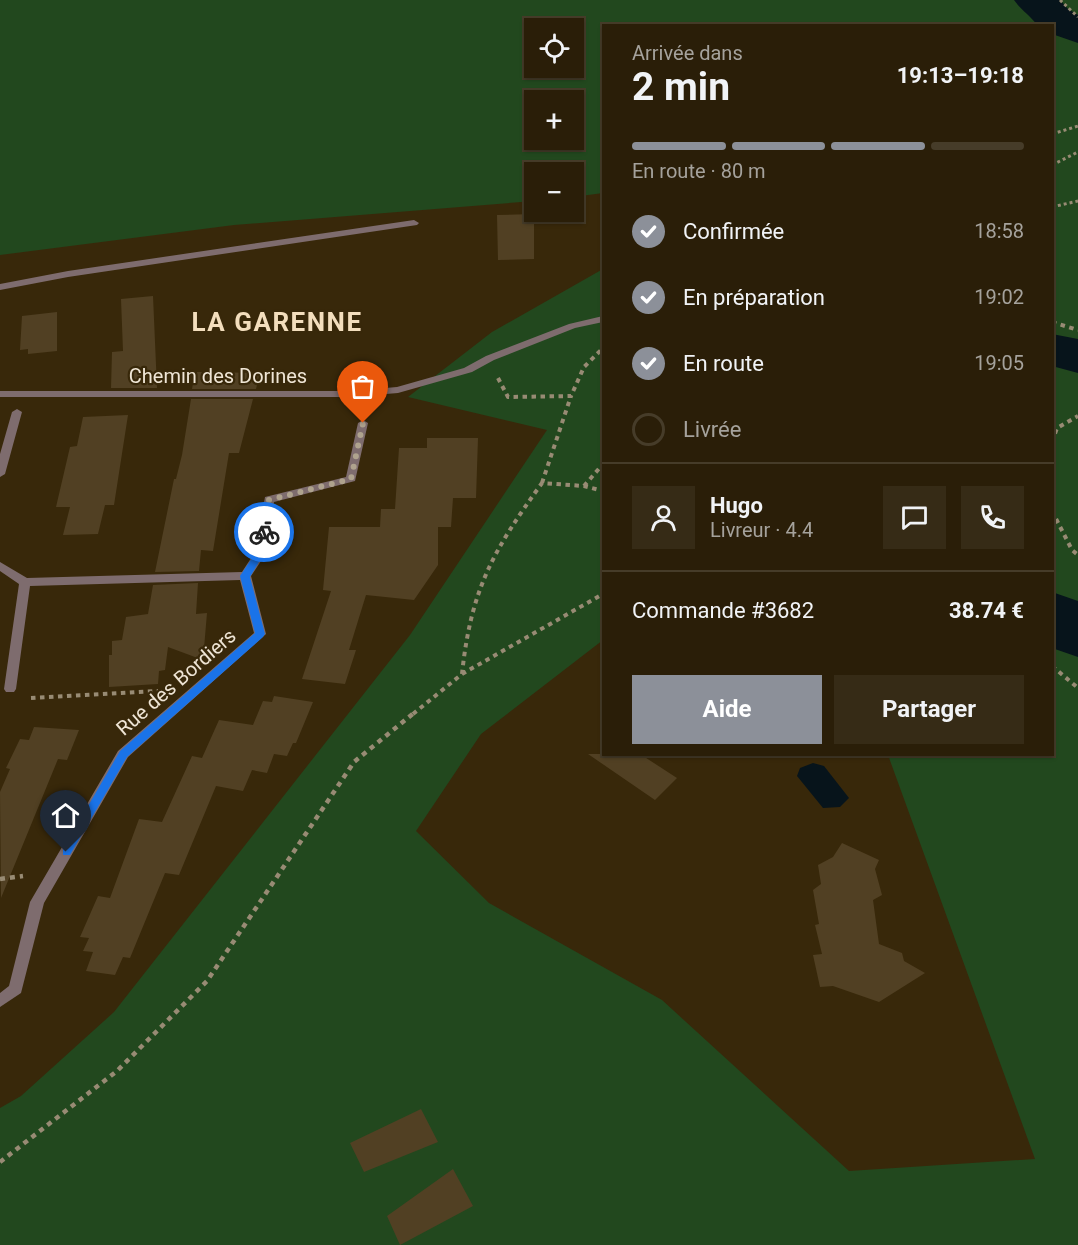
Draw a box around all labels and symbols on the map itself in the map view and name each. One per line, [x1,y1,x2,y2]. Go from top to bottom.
district label: LA GARENNE [191,307,363,337]
pin [337,361,388,423]
street label: Chemin des Dorines [129,364,307,388]
courier [234,502,294,562]
street label: Rue des Bordiers [111,624,241,740]
pin [40,790,91,852]

